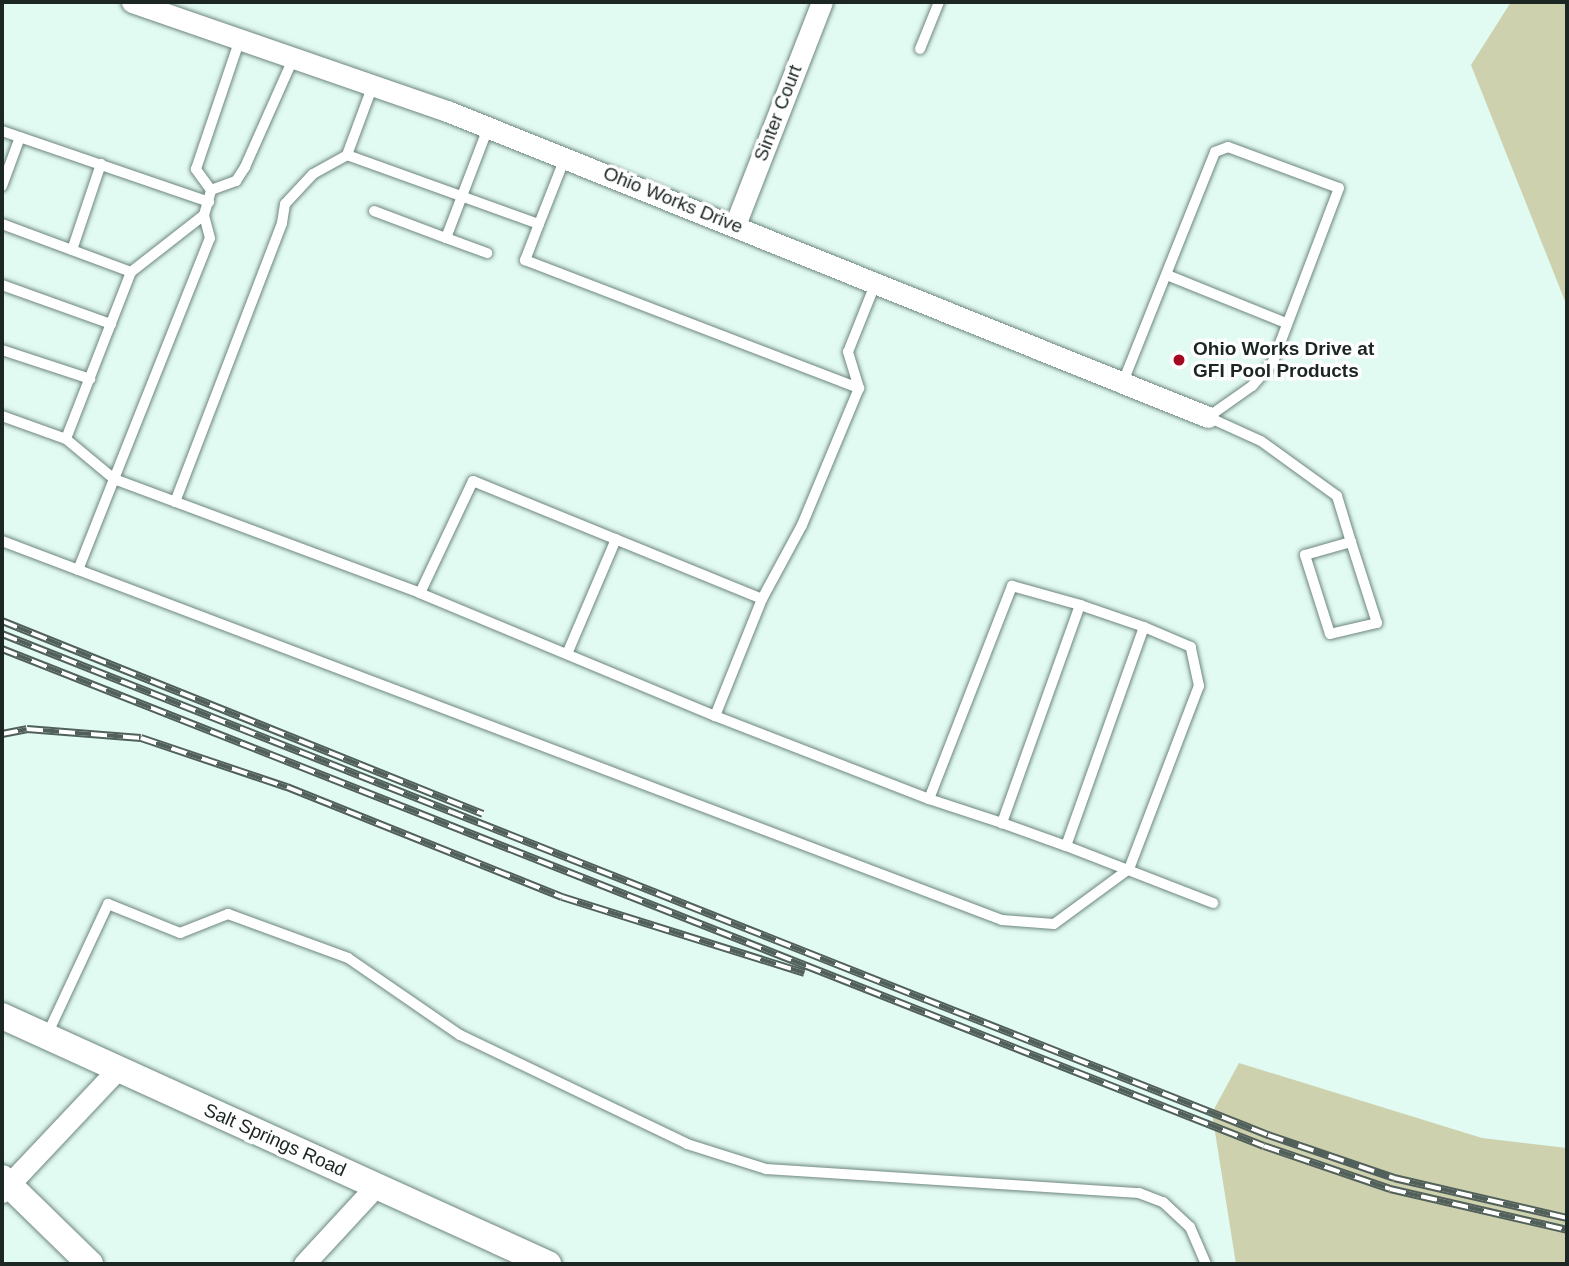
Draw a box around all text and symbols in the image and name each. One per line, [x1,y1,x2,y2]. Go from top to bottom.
street label: Sinter Court [749,62,807,164]
street label: Ohio Works Drive [600,162,746,238]
place label: Ohio Works Drive at GFI Pool Products [1193,338,1374,382]
marker: Ohio Works Drive at GFI Pool Products [1171,352,1187,368]
street label: Salt Springs Road [200,1098,350,1182]

